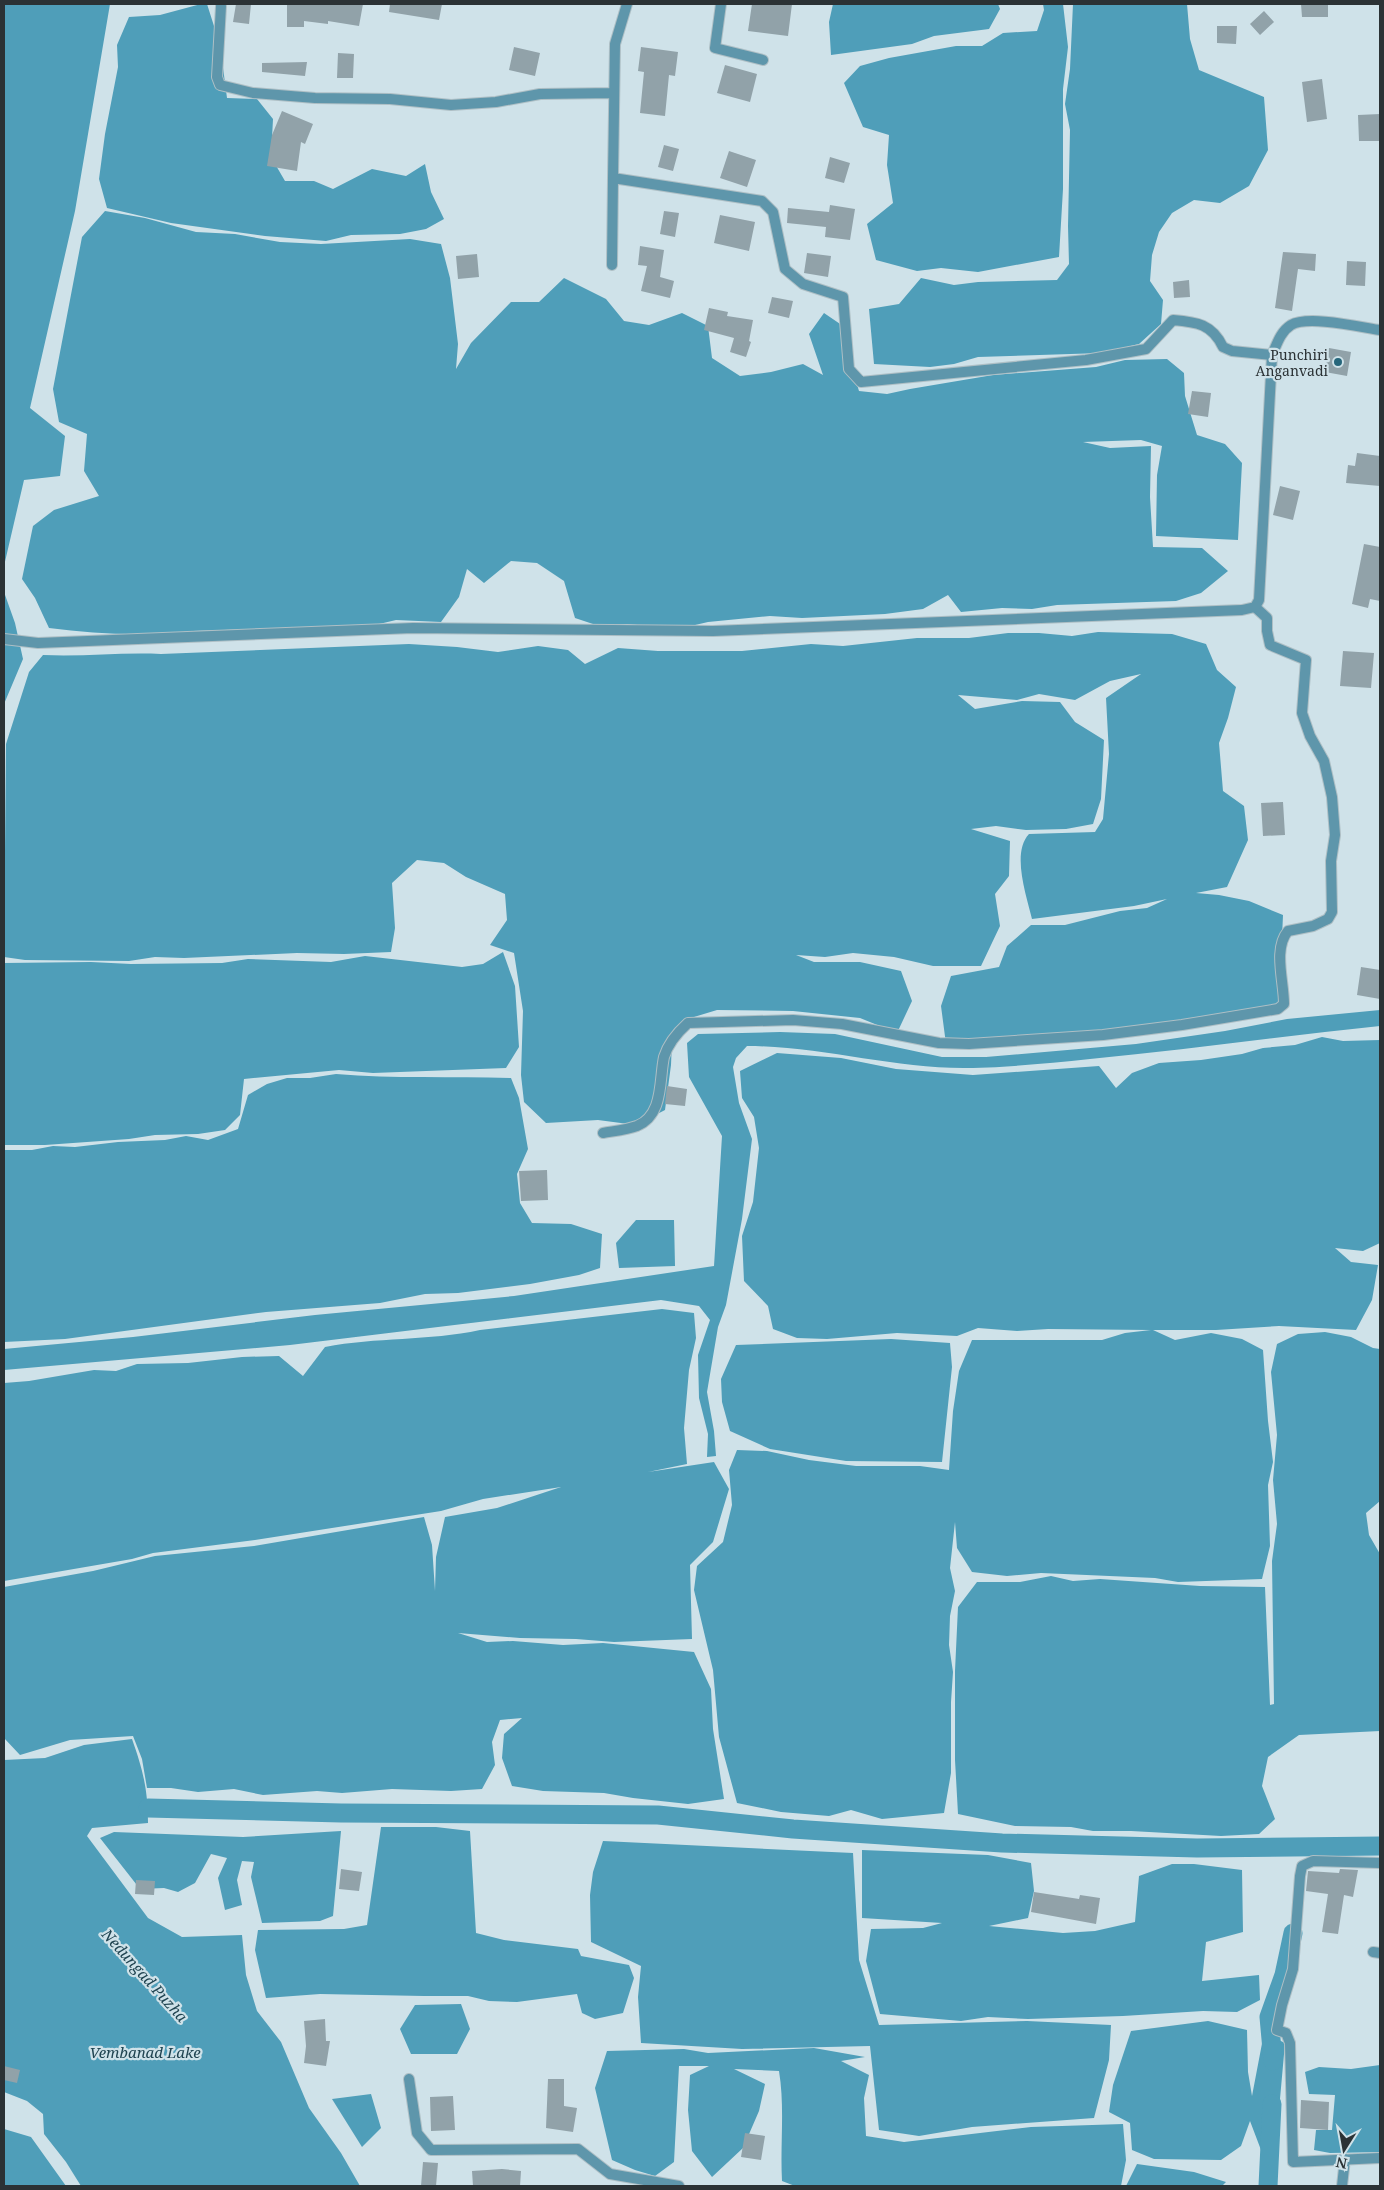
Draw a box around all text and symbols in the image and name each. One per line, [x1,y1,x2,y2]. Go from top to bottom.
place label: Punchiri Anganvadi [1256,345,1329,380]
marker: Punchiri Anganvadi [1332,356,1344,368]
water label: Nedungad Puzha [97,1923,192,2026]
water label: Vembanad Lake [89,2042,201,2062]
north arrow [1319,2125,1369,2175]
text: N [1334,2153,1349,2174]

